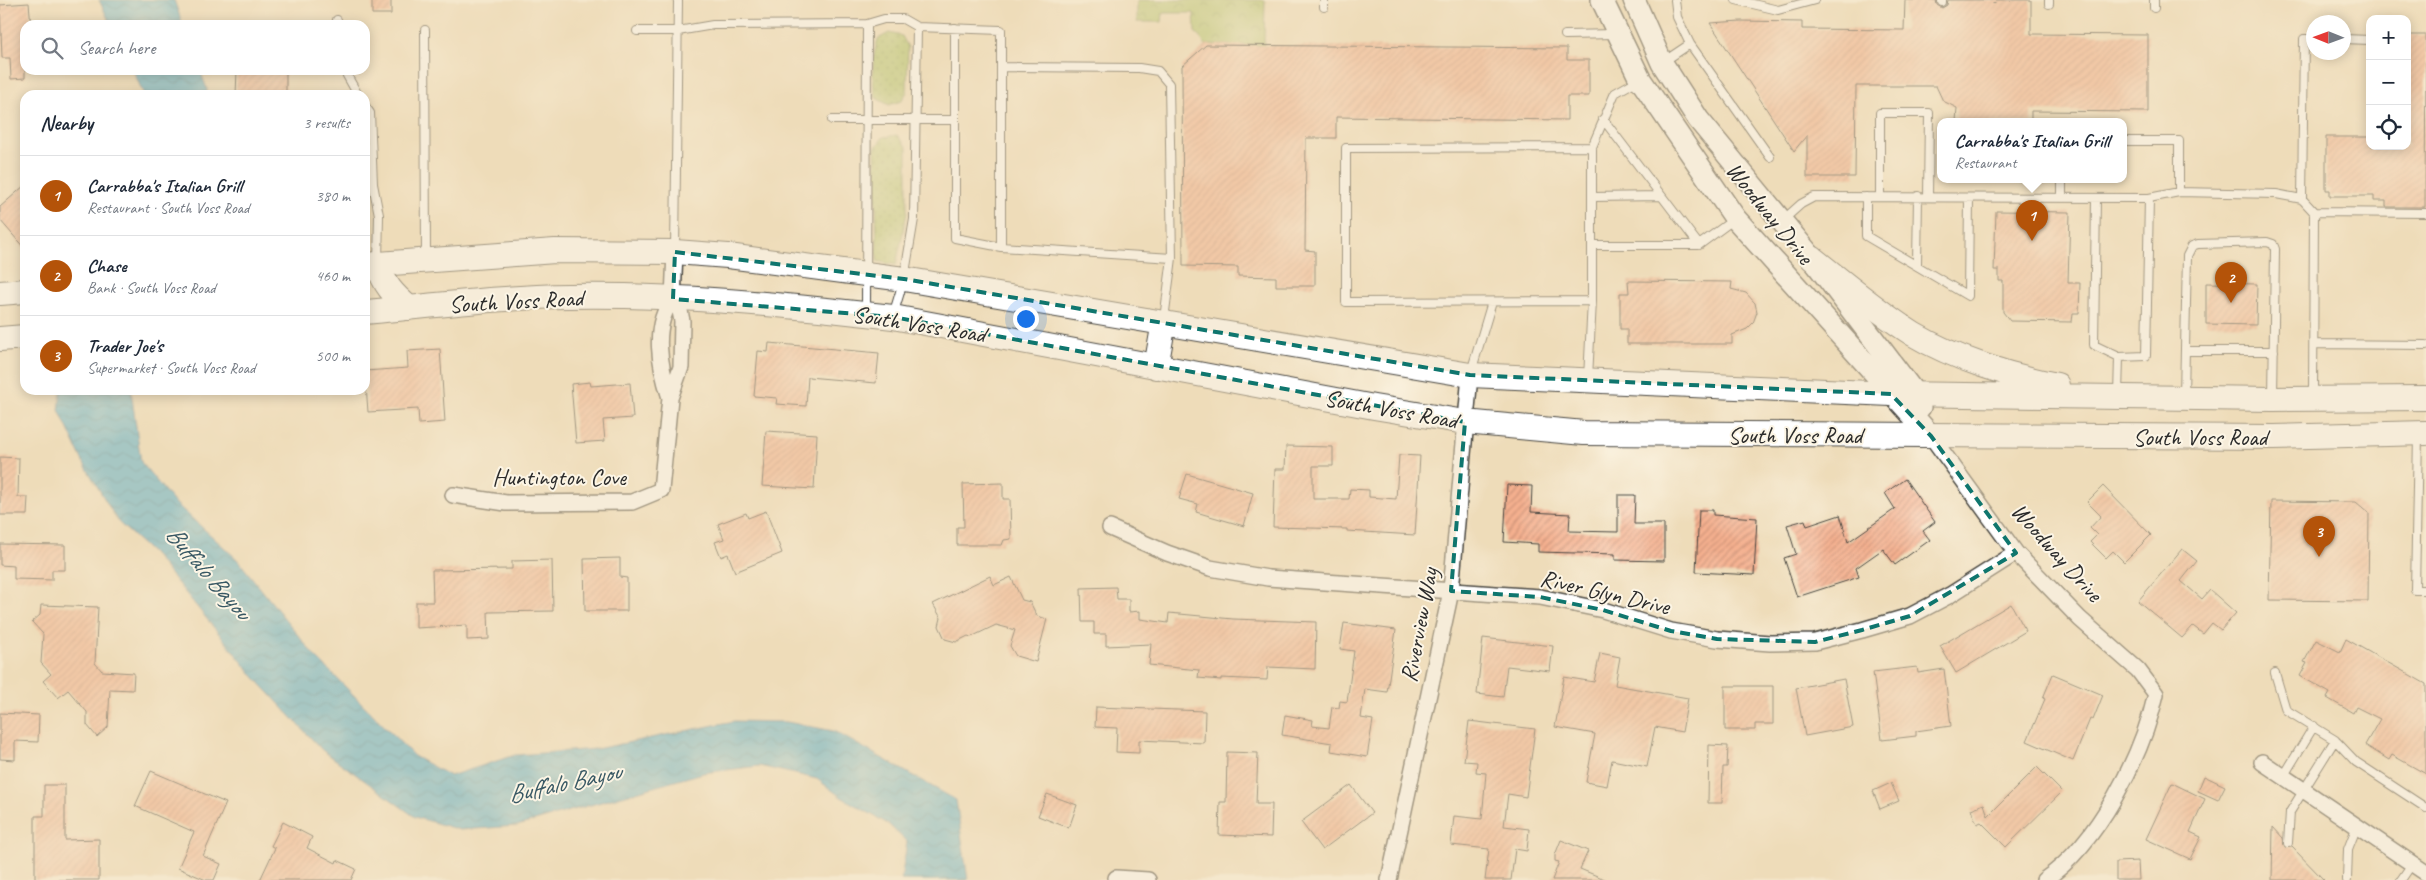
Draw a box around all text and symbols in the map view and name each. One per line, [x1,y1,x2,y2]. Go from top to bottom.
north arrow [2306,15,2351,60]
map controls [2366,15,2411,150]
button: + [2366,15,2411,60]
search box [20,20,370,75]
icon: search [38,34,66,62]
text: Search here [78,36,155,60]
button: − [2366,60,2411,105]
button: locate [2366,105,2411,150]
text: Nearby [40,110,93,136]
text: 3 results [303,113,350,133]
popup [1937,118,2127,183]
text: Carrabba's Italian Grill [1955,129,2109,153]
text: Restaurant [1955,153,2016,173]
street label: Woodway Drive [1720,156,1822,272]
text: Carrabba's Italian Grill [87,174,242,198]
text: 1 [52,186,60,206]
text: 380 m [316,186,350,206]
text: Restaurant · South Voss Road [87,198,249,218]
pin: 1 [2016,200,2048,241]
text: Chase [87,254,127,278]
pin: 2 [2215,262,2247,303]
text: 2 [52,266,60,286]
text: 460 m [316,266,350,286]
text: Bank · South Voss Road [87,278,216,298]
street label: South Voss Road [448,282,587,319]
street label: South Voss Road [850,299,991,350]
your location [1013,306,1039,332]
text: Trader Joe's [87,334,163,358]
text: 3 [52,346,60,366]
text: 500 m [316,346,350,366]
text: Supermarket · South Voss Road [87,358,255,378]
street label: South Voss Road [1322,383,1463,436]
street label: South Voss Road [1728,420,1866,450]
street label: South Voss Road [2133,422,2271,452]
street label: Huntington Cove [492,462,628,492]
street label: Woodway Drive [2005,496,2111,609]
pin: 3 [2303,516,2335,557]
water label: Buffalo Bayou [159,519,260,629]
street label: River Glyn Drive [1538,563,1675,622]
street label: Riverview Way [1393,564,1445,685]
water label: Buffalo Bayou [505,755,627,811]

